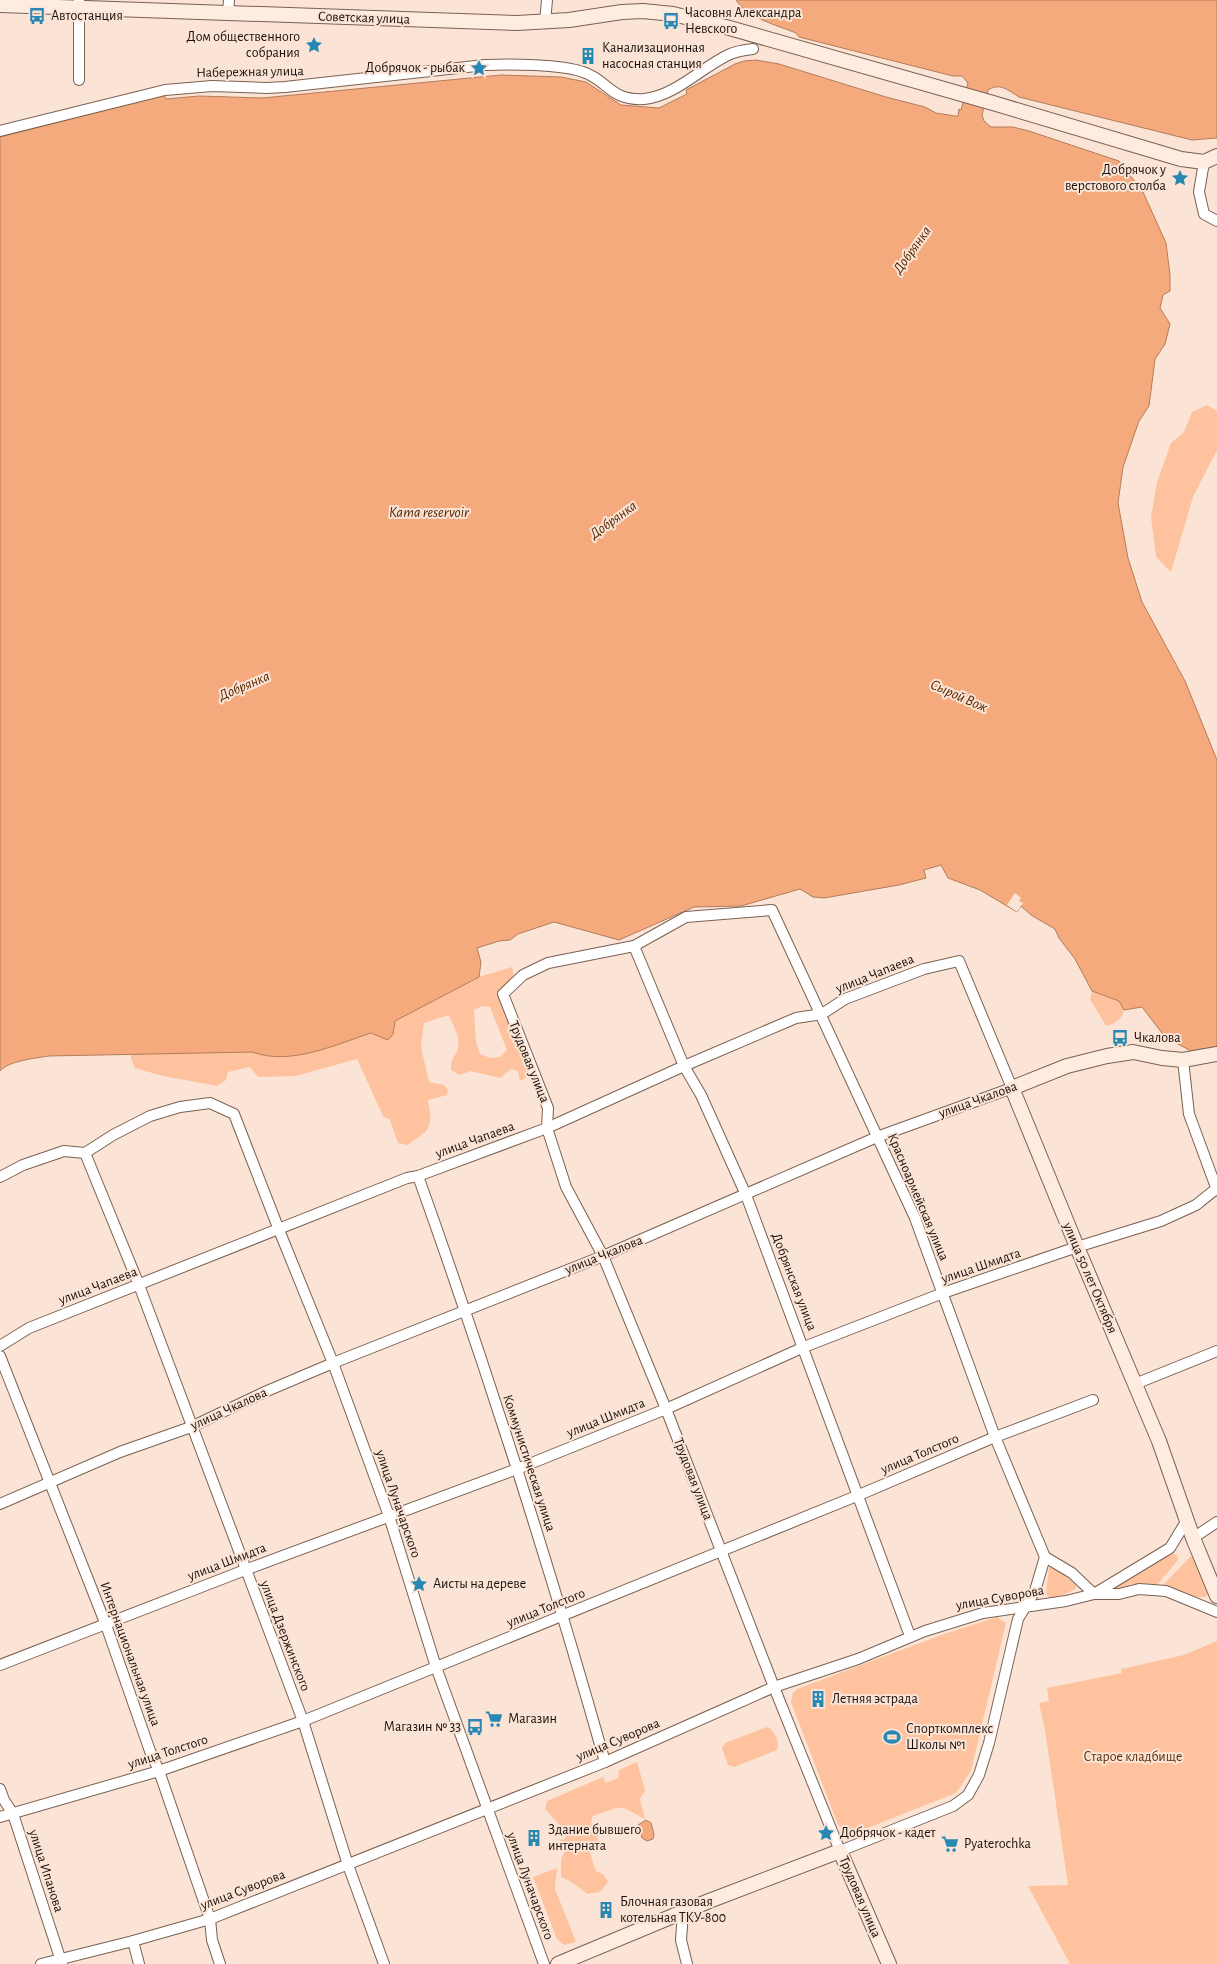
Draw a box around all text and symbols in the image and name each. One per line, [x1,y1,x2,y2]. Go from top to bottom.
bus stop icon: Автостанция [27,6,47,26]
place label: Часовня Александра Невского [685,6,802,36]
place label: Автостанция [51,9,123,23]
street label: Советская улица [318,9,411,27]
bus stop icon: Часовня Александра Невского [661,11,681,31]
place label: Дом общественного собрания [187,30,300,60]
place icon: Дом общественного собрания [304,35,324,55]
place label: Канализационная насосная станция [602,41,705,71]
building icon: Канализационная насосная станция [578,46,598,66]
place icon: Добрячок - рыбак [469,58,489,78]
place label: Добрячок - рыбак [365,61,466,75]
street label: Набережная улица [196,64,305,80]
place label: Добрячок у верстового столба [1065,163,1167,193]
place icon: Добрячок у верстового столба [1170,168,1190,188]
water label: Добрянка [889,224,934,277]
water label: Добрянка [586,498,639,543]
water label: Kama reservoir [389,505,470,520]
water label: Добрянка [215,668,272,704]
water label: Сырой Вож [928,677,991,716]
street label: улица Чапаева [833,952,917,996]
street label: Трудовая улица [506,1019,552,1105]
bus stop icon: Чкалова [1110,1028,1130,1048]
place label: Чкалова [1134,1031,1181,1045]
street label: улица Чкалова [936,1079,1020,1121]
street label: улица Чапаева [433,1119,517,1161]
street label: Красноармейская улица [885,1131,951,1263]
street label: улица 50 лет Октября [1060,1220,1120,1335]
street label: Добрянская улица [769,1231,819,1333]
street label: улица Чкалова [562,1233,645,1277]
street label: улица Шмидта [939,1246,1023,1286]
street label: улица Чапаева [56,1264,140,1308]
street label: улица Чкалова [188,1385,270,1433]
street label: Коммунистическая улица [500,1393,558,1534]
street label: улица Шмидта [564,1396,648,1440]
street label: улица Толстого [878,1431,961,1477]
street label: Трудовая улица [671,1436,715,1523]
street label: улица Луначарского [373,1447,423,1560]
street label: улица Шмидта [185,1540,269,1584]
place icon: Аисты на дереве [409,1574,429,1594]
place label: Аисты на дереве [433,1577,526,1591]
street label: улица Дзержинского [257,1578,313,1693]
street label: Интернациональная улица [97,1580,163,1729]
street label: улица Суворова [954,1583,1046,1613]
street label: улица Толстого [504,1586,587,1630]
building icon: Летняя эстрада [808,1689,828,1709]
place label: Летняя эстрада [832,1692,918,1706]
supermarket icon: Магазин [484,1709,504,1729]
place label: Магазин [508,1712,557,1726]
street label: улица Суворова [573,1716,662,1764]
bus stop icon: Магазин № 33 [465,1717,485,1737]
place label: Магазин № 33 [384,1720,461,1734]
place label: Спорткомплекс Школы №1 [906,1722,993,1752]
sports icon: Спорткомплекс Школы №1 [882,1727,902,1747]
street label: улица Толстого [125,1732,210,1772]
park label: Старое кладбище [1084,1750,1182,1764]
place label: Здание бывшего интерната [548,1823,642,1853]
place icon: Добрячок - кадет [816,1823,836,1843]
place label: Добрячок - кадет [840,1826,937,1840]
street label: улица Ипанова [26,1827,66,1915]
building icon: Здание бывшего интерната [524,1828,544,1848]
street label: улица Луначарского [504,1830,556,1942]
supermarket icon: Pyaterochka [940,1834,960,1854]
place label: Pyaterochka [964,1837,1031,1851]
street label: Трудовая улица [837,1854,884,1940]
street label: улица Суворова [198,1867,288,1913]
place label: Блочная газовая котельная ТКУ-800 [620,1895,726,1925]
building icon: Блочная газовая котельная ТКУ-800 [596,1900,616,1920]

